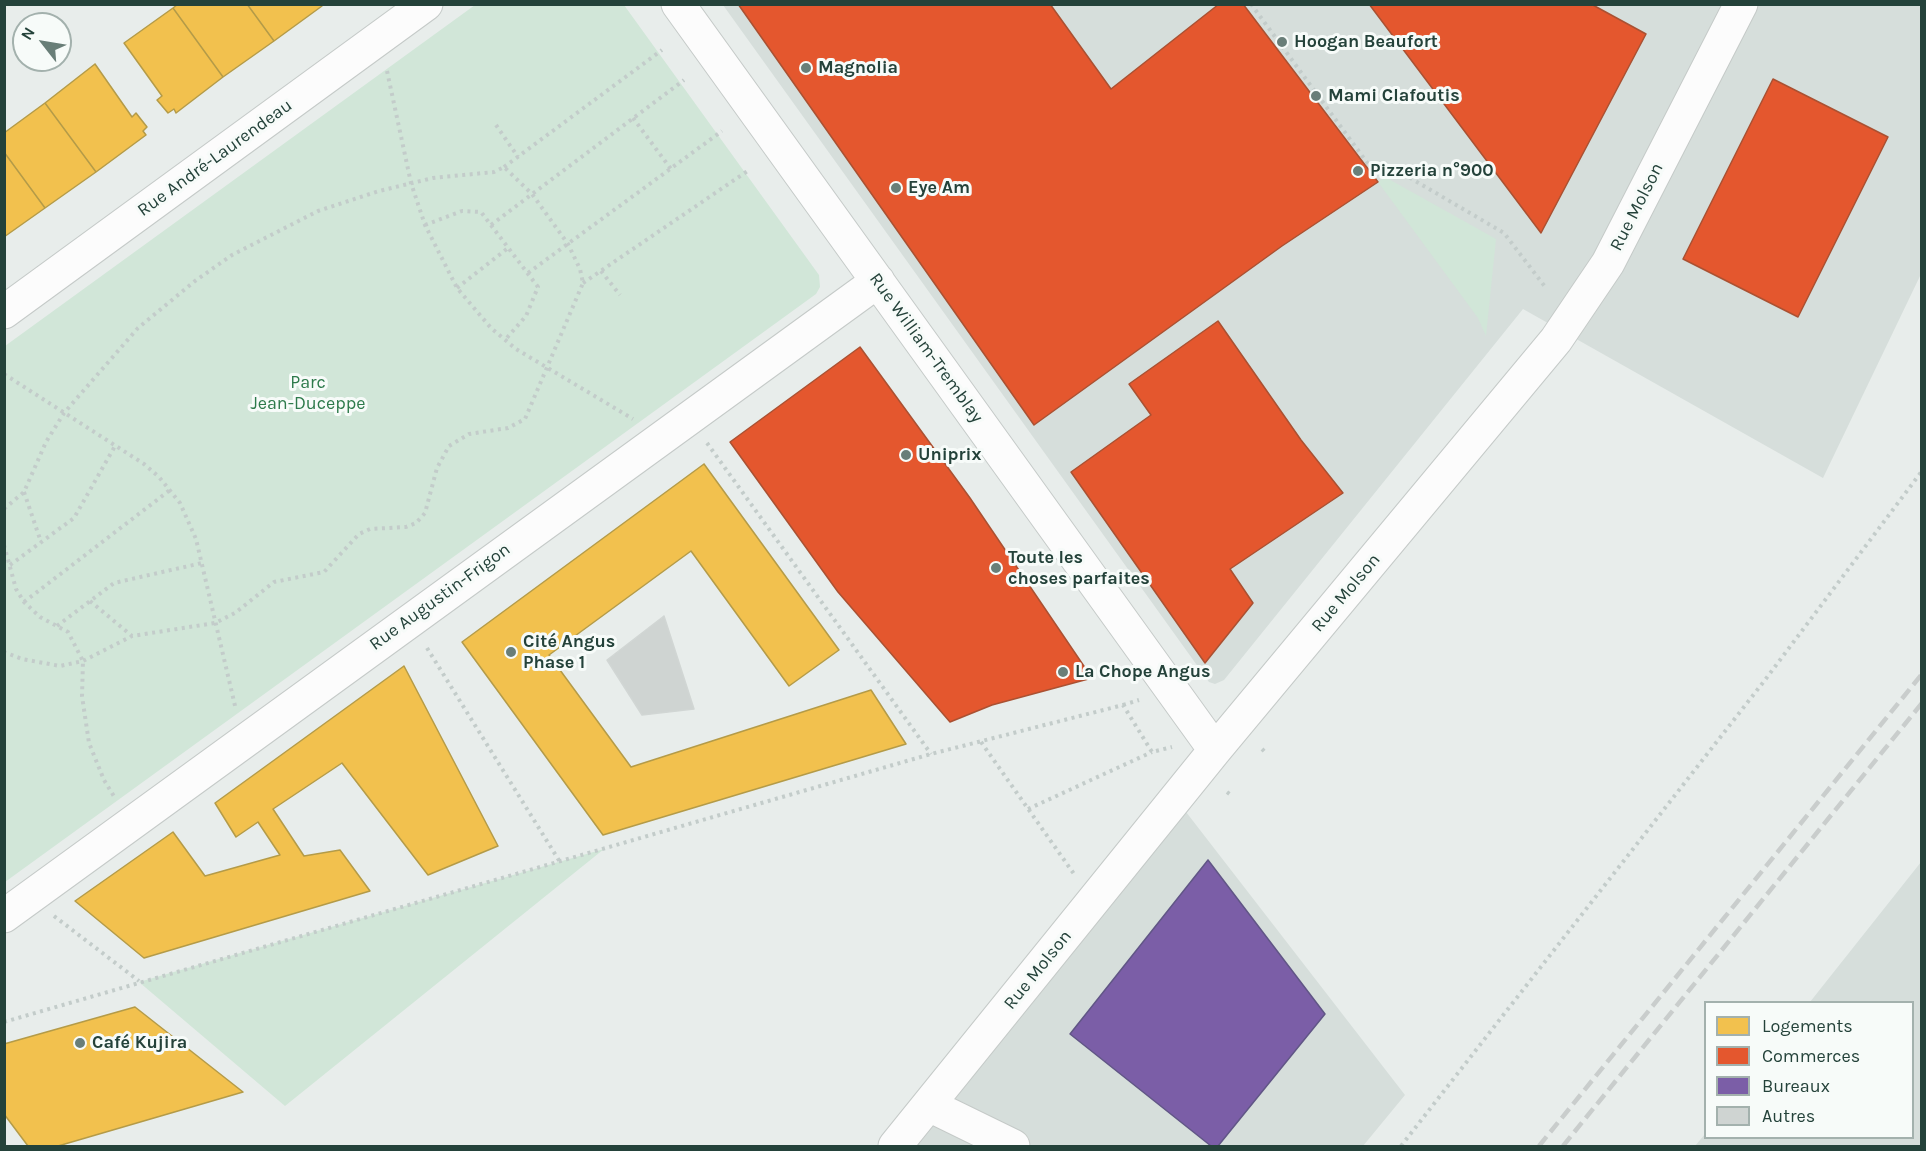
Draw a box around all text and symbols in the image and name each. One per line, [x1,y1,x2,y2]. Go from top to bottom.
north arrow [12,12,72,72]
text: N [17,24,39,43]
place label: Hoogan Beaufort [1294,31,1438,53]
marker: Hoogan Beaufort [1275,35,1289,49]
place label: Magnolia [818,57,898,79]
marker: Magnolia [799,61,813,75]
place label: Mami Clafoutis [1328,85,1460,107]
marker: Mami Clafoutis [1309,89,1323,103]
street label: Rue André-Laurendeau [133,95,297,221]
street label: Rue Molson [1606,159,1668,255]
place label: Pizzeria n°900 [1370,160,1494,182]
marker: Pizzeria n°900 [1351,164,1365,178]
place label: Eye Am [908,177,970,199]
marker: Eye Am [889,181,903,195]
street label: Rue William-Tremblay [864,269,988,427]
park label: Parc Jean-Duceppe [250,372,366,415]
place label: Uniprix [918,444,981,466]
marker: Uniprix [899,448,913,462]
street label: Rue Augustin-Frigon [365,539,515,655]
place label: Toute les choses parfaites [1008,547,1150,590]
street label: Rue Molson [1307,549,1385,637]
marker: Toute les choses parfaites [989,561,1003,575]
place label: Cité Angus Phase 1 [523,631,615,674]
marker: Cité Angus Phase 1 [504,645,518,659]
place label: La Chope Angus [1075,661,1211,683]
marker: La Chope Angus [1056,665,1070,679]
street label: Rue Molson [999,926,1077,1014]
legend [1704,1001,1914,1139]
text: Logements [1762,1015,1853,1037]
place label: Café Kujira [92,1032,187,1054]
marker: Café Kujira [73,1036,87,1050]
text: Commerces [1762,1045,1860,1067]
text: Bureaux [1762,1075,1830,1097]
text: Autres [1762,1105,1815,1127]

